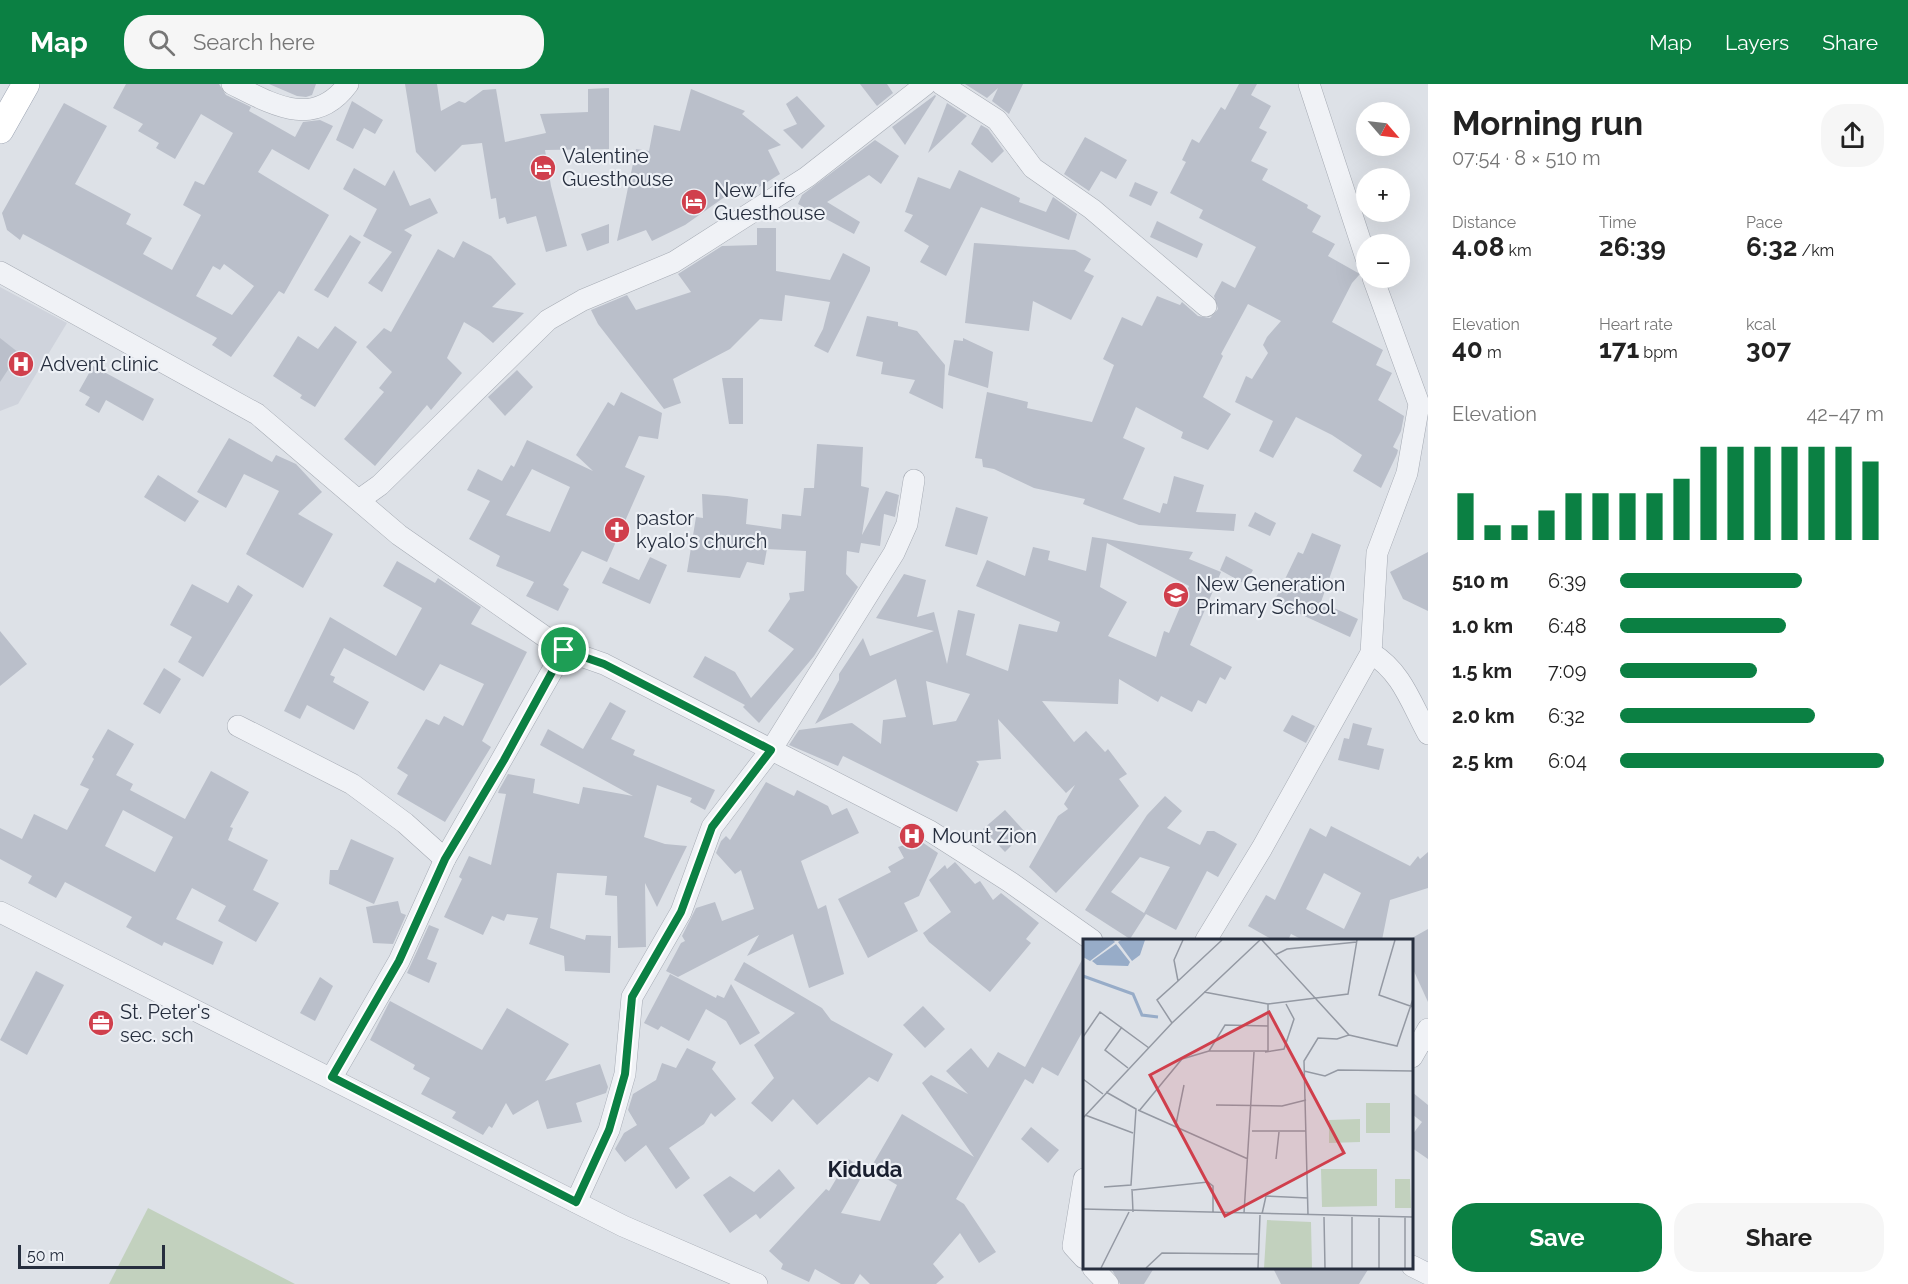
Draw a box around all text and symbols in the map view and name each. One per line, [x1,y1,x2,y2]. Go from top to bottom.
search box [124,15,544,69]
text: Map [30,26,88,59]
icon: search [145,26,178,59]
text: Search here [193,29,315,55]
text: Map [1649,30,1692,55]
text: Layers [1725,30,1789,55]
text: Share [1822,30,1878,55]
north arrow [1356,102,1410,156]
map controls [1356,102,1410,288]
text: Morning run [1452,104,1643,143]
button: share [1821,104,1884,167]
place label: Valentine Guesthouse [562,144,673,191]
text: 07:54 · 8 × 510 m [1452,146,1601,170]
hotel icon: Valentine Guesthouse [528,153,558,183]
button: + [1356,168,1410,222]
place label: New Life Guesthouse [714,178,825,225]
hotel icon: New Life Guesthouse [679,187,709,217]
text: Distance [1452,213,1516,232]
text: Time [1599,213,1636,232]
text: Pace [1746,213,1783,232]
text: 4.08 [1452,232,1504,262]
text: 26:39 [1599,232,1666,262]
text: 6:32 [1746,232,1797,262]
button: − [1356,234,1410,288]
text: km [1504,241,1532,260]
text: /km [1797,241,1834,260]
text: Elevation [1452,315,1520,334]
text: Heart rate [1599,315,1673,334]
text: kcal [1746,315,1776,334]
text: 40 [1452,334,1483,364]
text: 171 [1599,334,1639,364]
text: 307 [1746,334,1791,364]
text: m [1483,343,1502,362]
text: bpm [1639,343,1678,362]
hospital icon: Advent clinic [6,349,36,379]
place label: Advent clinic [40,352,159,376]
text: Elevation [1452,402,1537,426]
text: 42–47 m [1806,402,1884,426]
place label: pastor kyalo's church [636,506,767,553]
church icon: pastor kyalo's church [602,515,632,545]
text: 510 m [1452,569,1509,593]
text: 6:39 [1548,569,1586,593]
place label: New Generation Primary School [1196,572,1345,619]
school or university icon: New Generation Primary School [1161,580,1191,610]
text: 1.0 km [1452,614,1513,638]
text: 6:48 [1548,614,1587,638]
pin [538,624,589,675]
icon: arrive [547,633,580,666]
text: 1.5 km [1452,659,1512,683]
text: 7:09 [1548,659,1586,683]
text: 2.0 km [1452,704,1515,728]
text: 6:32 [1548,704,1585,728]
text: 2.5 km [1452,749,1513,773]
text: 6:04 [1548,749,1587,773]
hospital icon: Mount Zion [897,821,927,851]
place label: Mount Zion [932,824,1037,848]
inset map [1083,939,1413,1269]
place label: St. Peter's sec. sch [120,1000,210,1047]
office icon: St. Peter's sec. sch [86,1008,116,1038]
district label: Kiduda [828,1156,902,1182]
button: Save [1452,1203,1662,1272]
button: Share [1674,1203,1884,1272]
scale bar [18,1242,165,1270]
text: 50 m [27,1246,64,1265]

